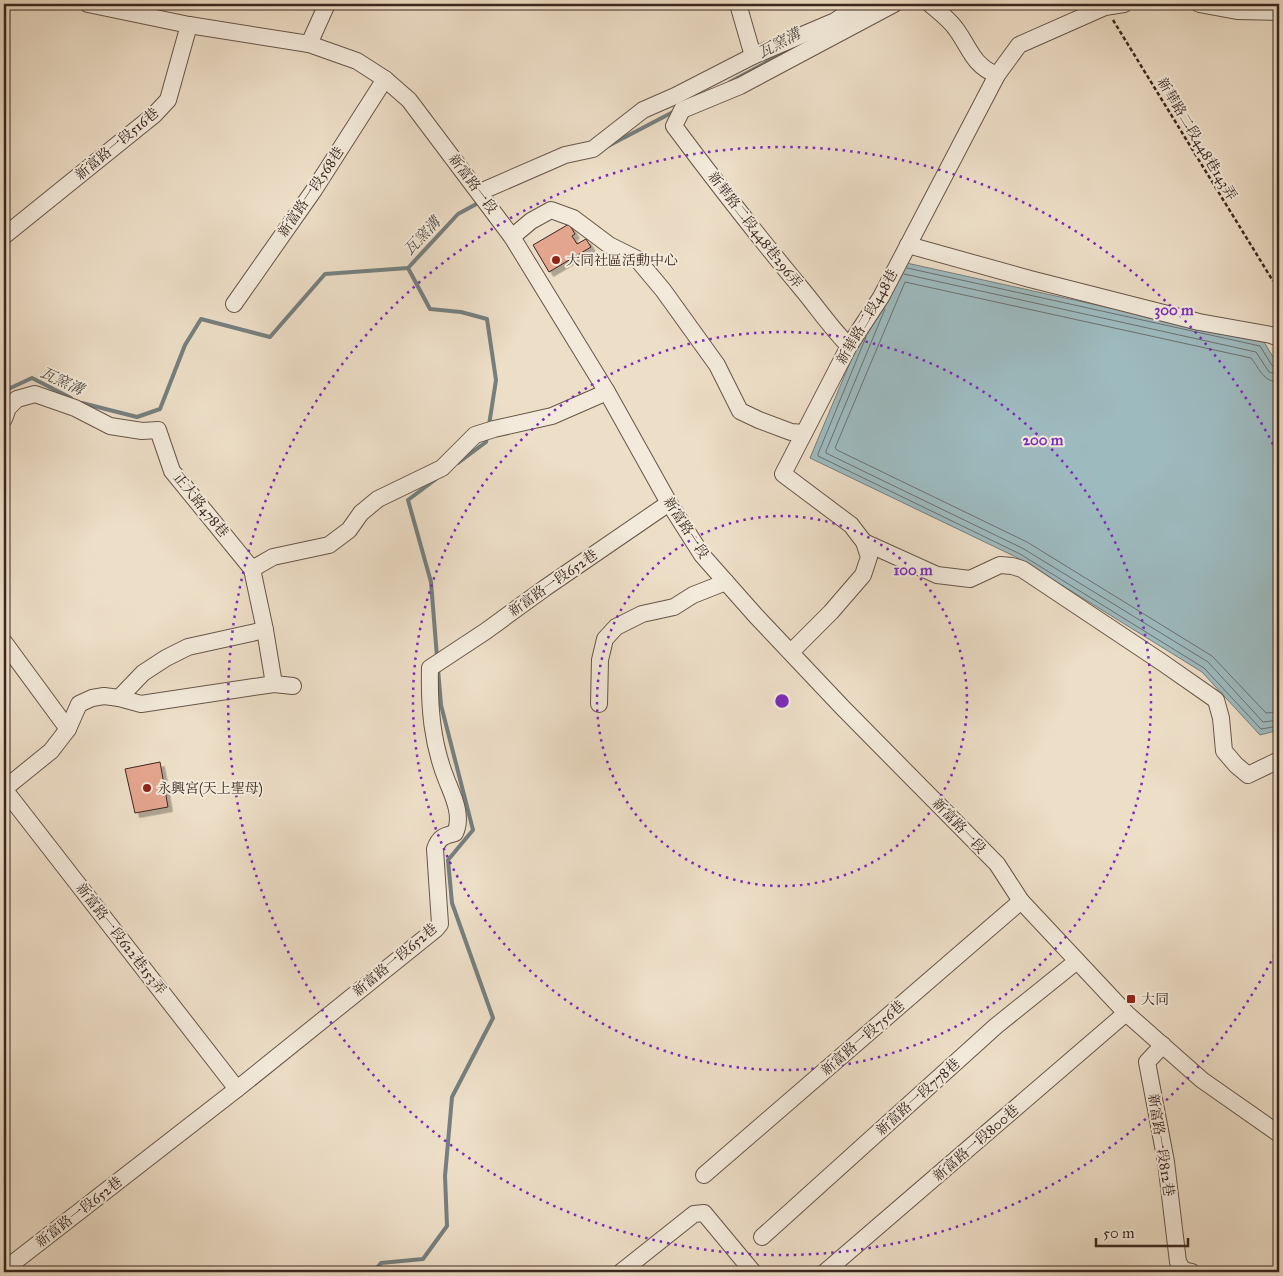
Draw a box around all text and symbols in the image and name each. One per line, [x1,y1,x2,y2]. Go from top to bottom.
water label: 瓦窯溝 [755,24,805,62]
street label: 新華路二段448巷143弄 [1154,75,1240,203]
street label: 新富路一段516巷 [72,104,162,184]
street label: 新富路一段568巷 [275,144,347,240]
street label: 新富路一段 [445,151,501,217]
street label: 新華路二段448巷296弄 [704,169,806,291]
water label: 瓦窯溝 [400,212,445,259]
place label: 大同社區活動中心 [566,252,678,269]
marker: 大同社區活動中心 [550,254,562,266]
street label: 新華路二段448巷 [833,266,901,368]
text: 300 m [1154,301,1194,320]
water label: 瓦窯溝 [38,363,88,400]
text: 200 m [1023,431,1064,449]
street label: 正大路478巷 [170,469,232,541]
street label: 新富路一段 [660,494,712,562]
street label: 新富路一段652巷 [505,546,601,620]
text: 100 m [893,561,933,579]
centre of rings [773,692,791,710]
place label: 永興宮(天上聖母) [157,780,263,798]
marker: 永興宮(天上聖母) [141,782,153,794]
street label: 新富路一段 [929,795,989,857]
street label: 新富路一段622巷153弄 [72,880,170,998]
street label: 新富路一段652巷 [349,920,441,1000]
place label: 大同 [1141,991,1169,1008]
marker: 大同 [1125,993,1137,1005]
street label: 新富路一段756巷 [818,997,908,1079]
street label: 新富路一段778巷 [873,1055,963,1139]
street label: 新富路一段812巷 [1144,1092,1178,1198]
street label: 新富路一段800巷 [930,1101,1022,1185]
street label: 新富路一段652巷 [33,1173,125,1251]
scale bar [1096,1216,1188,1248]
text: 50 m [1103,1224,1135,1242]

